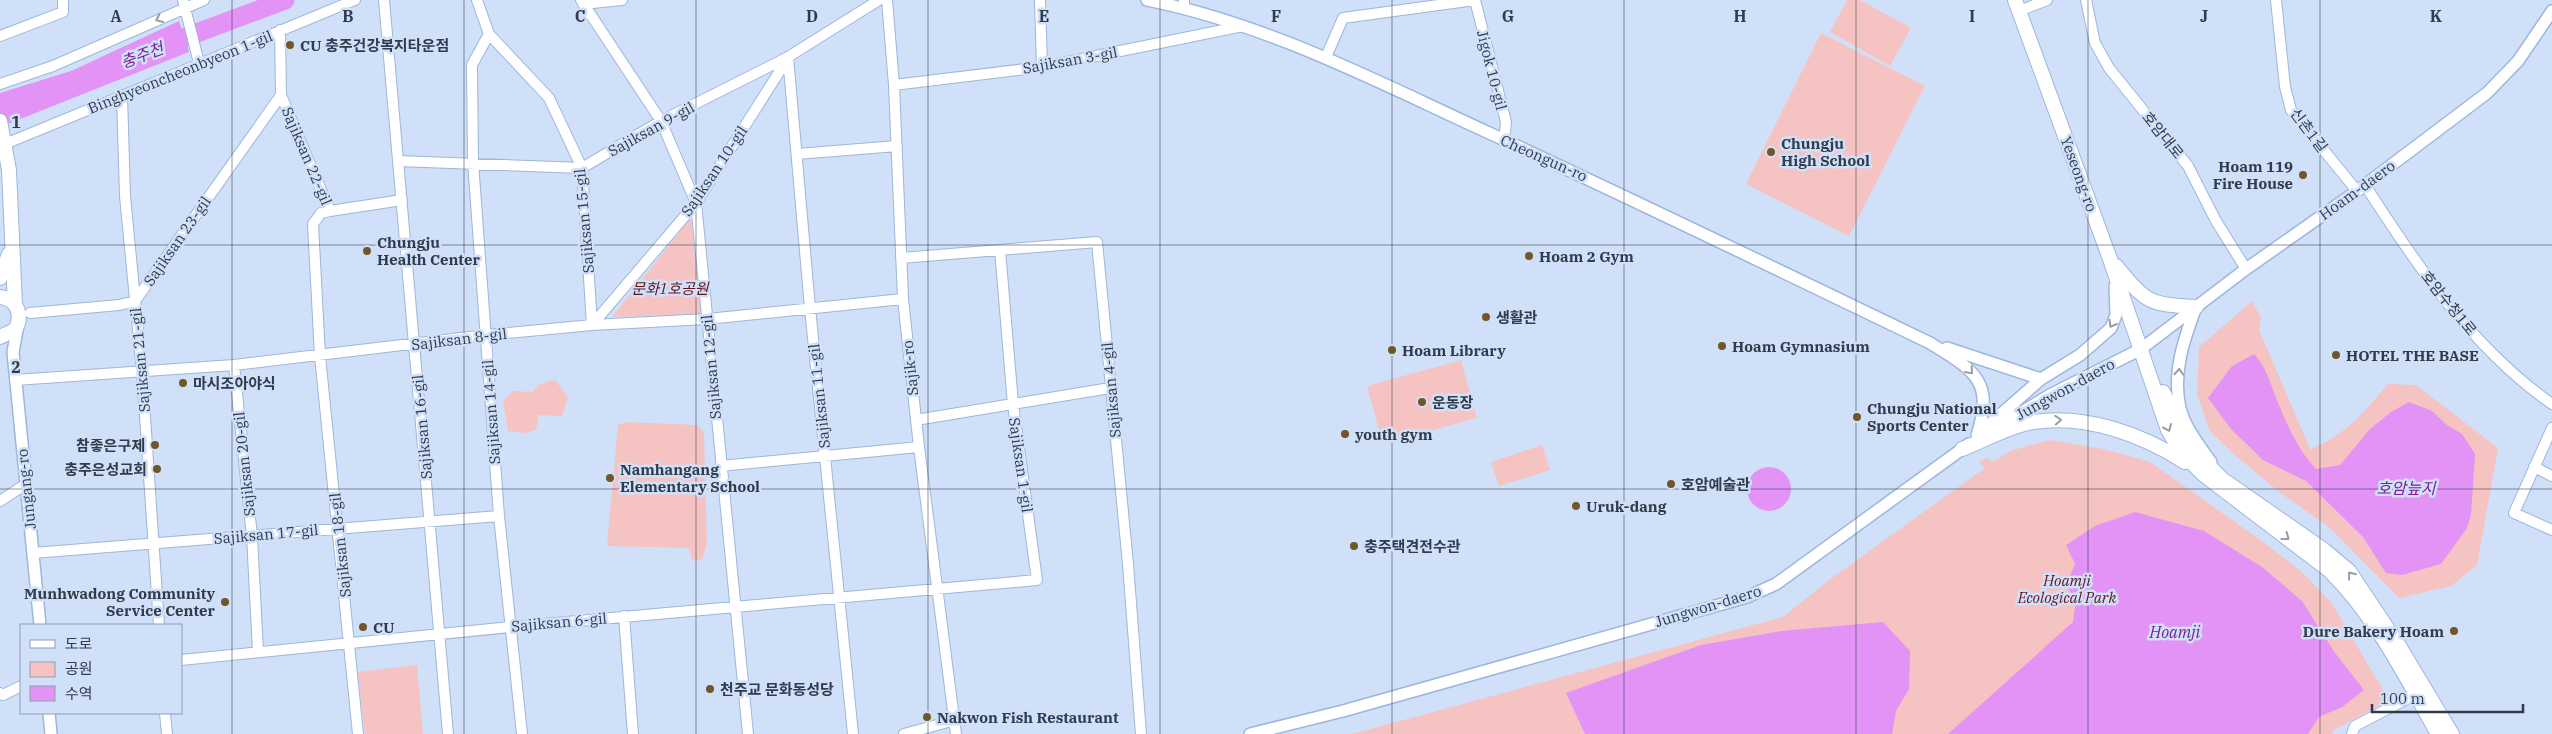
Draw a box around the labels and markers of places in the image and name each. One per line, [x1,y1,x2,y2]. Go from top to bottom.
place label: CU 충주건강복지타운점 [300,36,449,55]
marker: CU 충주건강복지타운점 [284,39,296,51]
place label: Chungju High School [1781,134,1870,170]
marker: Chungju High School [1765,146,1777,158]
place label: Hoam 119 Fire House [2213,157,2293,193]
marker: Hoam 119 Fire House [2297,169,2309,181]
place label: Chungju Health Center [377,233,480,269]
marker: Chungju Health Center [361,245,373,257]
place label: Hoam 2 Gym [1539,247,1634,266]
marker: Hoam 2 Gym [1523,250,1535,262]
place label: 생활관 [1496,308,1538,327]
marker: 생활관 [1480,311,1492,323]
place label: Hoam Gymnasium [1732,337,1870,356]
marker: Hoam Gymnasium [1716,340,1728,352]
place label: Hoam Library [1402,341,1506,360]
marker: Hoam Library [1386,344,1398,356]
place label: HOTEL THE BASE [2346,346,2479,365]
marker: HOTEL THE BASE [2330,349,2342,361]
place label: 마시조아야식 [193,374,276,393]
marker: 마시조아야식 [177,377,189,389]
place label: 운동장 [1432,393,1474,412]
marker: 운동장 [1416,396,1428,408]
place label: Chungju National Sports Center [1867,399,1997,435]
marker: Chungju National Sports Center [1851,411,1863,423]
place label: youth gym [1354,425,1433,444]
marker: youth gym [1339,428,1351,440]
place label: 참좋은구제 [76,436,145,455]
marker: 참좋은구제 [149,439,161,451]
place label: 충주은성교회 [64,460,147,479]
place label: Namhangang Elementary School [620,460,760,496]
marker: 충주은성교회 [151,463,163,475]
marker: Namhangang Elementary School [604,472,616,484]
place label: 호암예술관 [1681,475,1750,494]
marker: 호암예술관 [1665,478,1677,490]
place label: Uruk-dang [1586,497,1667,516]
marker: Uruk-dang [1570,500,1582,512]
place label: 충주택견전수관 [1364,537,1461,556]
marker: 충주택견전수관 [1348,540,1360,552]
place label: Munhwadong Community Service Center [24,584,216,620]
marker: Munhwadong Community Service Center [219,596,231,608]
place label: CU [373,618,395,637]
marker: CU [357,621,369,633]
place label: Dure Bakery Hoam [2303,622,2444,641]
marker: Dure Bakery Hoam [2448,625,2460,637]
place label: 천주교 문화동성당 [720,680,834,699]
marker: 천주교 문화동성당 [704,683,716,695]
place label: Nakwon Fish Restaurant [937,708,1119,727]
marker: Nakwon Fish Restaurant [921,711,933,723]

